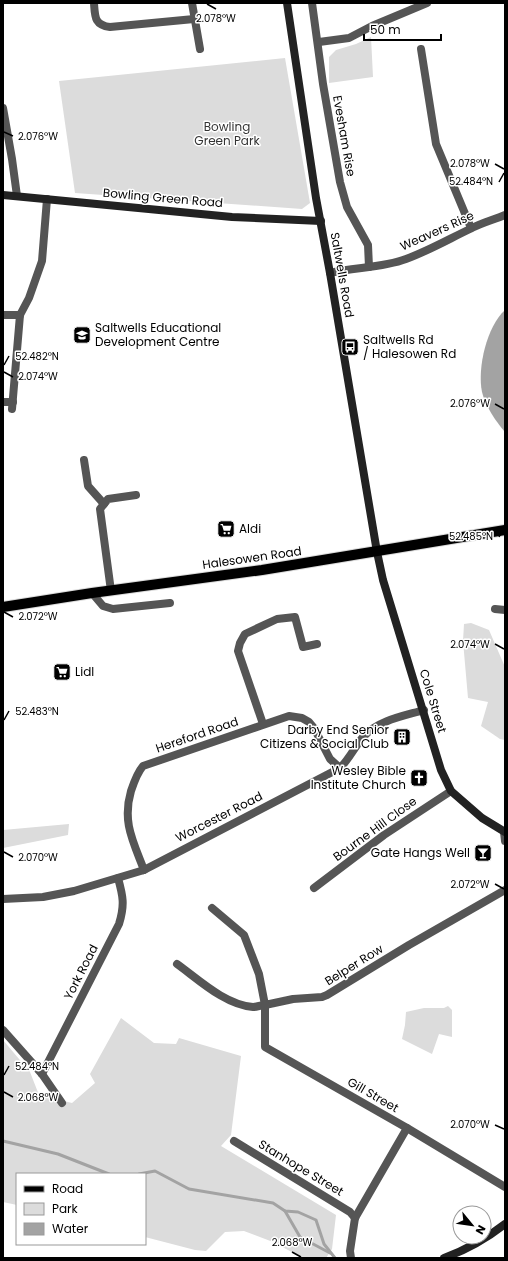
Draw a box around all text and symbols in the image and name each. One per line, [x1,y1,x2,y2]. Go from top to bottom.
text: 2.078°W [196,11,236,26]
scale bar [364,16,441,42]
text: 50 m [370,21,401,38]
street label: Evesham Rise [329,94,360,178]
park label: Bowling Green Park [194,118,260,149]
text: 2.076°W [18,129,58,144]
text: 2.078°W [450,156,490,171]
text: 52.484°N [449,174,493,189]
street label: Bowling Green Road [102,184,224,211]
street label: Weavers Rise [397,207,476,254]
street label: Saltwells Road [327,231,358,319]
place label: Saltwells Educational Development Centre [95,319,221,350]
school or university icon: Saltwells Educational Development Centre [72,325,92,345]
place label: Saltwells Rd / Halesowen Rd [363,331,456,362]
bus stop icon: Saltwells Rd / Halesowen Rd [340,337,360,357]
text: 52.482°N [15,349,59,364]
text: 2.074°W [18,369,58,384]
text: 2.076°W [450,396,490,411]
supermarket icon: Aldi [216,519,236,539]
place label: Aldi [239,520,261,537]
text: 52.485°N [449,529,493,544]
street label: Halesowen Road [201,542,303,573]
text: 2.072°W [18,609,58,624]
text: 2.074°W [450,637,490,652]
supermarket icon: Lidl [52,662,72,682]
place label: Lidl [75,663,94,680]
street label: Cole Street [416,667,451,735]
text: 52.483°N [15,704,59,719]
street label: Hereford Road [153,712,240,757]
place label: Darby End Senior Citizens & Social Club [260,721,390,752]
building icon: Darby End Senior Citizens & Social Club [392,727,412,747]
place label: Wesley Bible Institute Church [311,762,406,793]
church icon: Wesley Bible Institute Church [409,768,429,788]
street label: Worcester Road [172,787,265,846]
street label: Bourne Hill Close [329,792,420,865]
bar icon: Gate Hangs Well [473,843,493,863]
place label: Gate Hangs Well [371,844,470,861]
text: 2.070°W [18,850,58,865]
text: 2.072°W [450,877,490,892]
street label: Belper Row [321,940,386,989]
street label: York Road [59,941,102,1002]
text: 52.484°N [15,1059,59,1074]
street label: Gill Street [345,1073,402,1116]
text: 2.068°W [18,1090,59,1105]
text: 2.070°W [450,1117,490,1132]
street label: Stanhope Street [256,1135,347,1200]
legend [16,1173,146,1245]
text: Road [52,1180,83,1197]
text: Park [52,1200,79,1217]
north arrow [452,1205,492,1245]
text: Water [52,1220,89,1237]
text: N [472,1222,490,1237]
text: 2.068°W [272,1235,313,1250]

